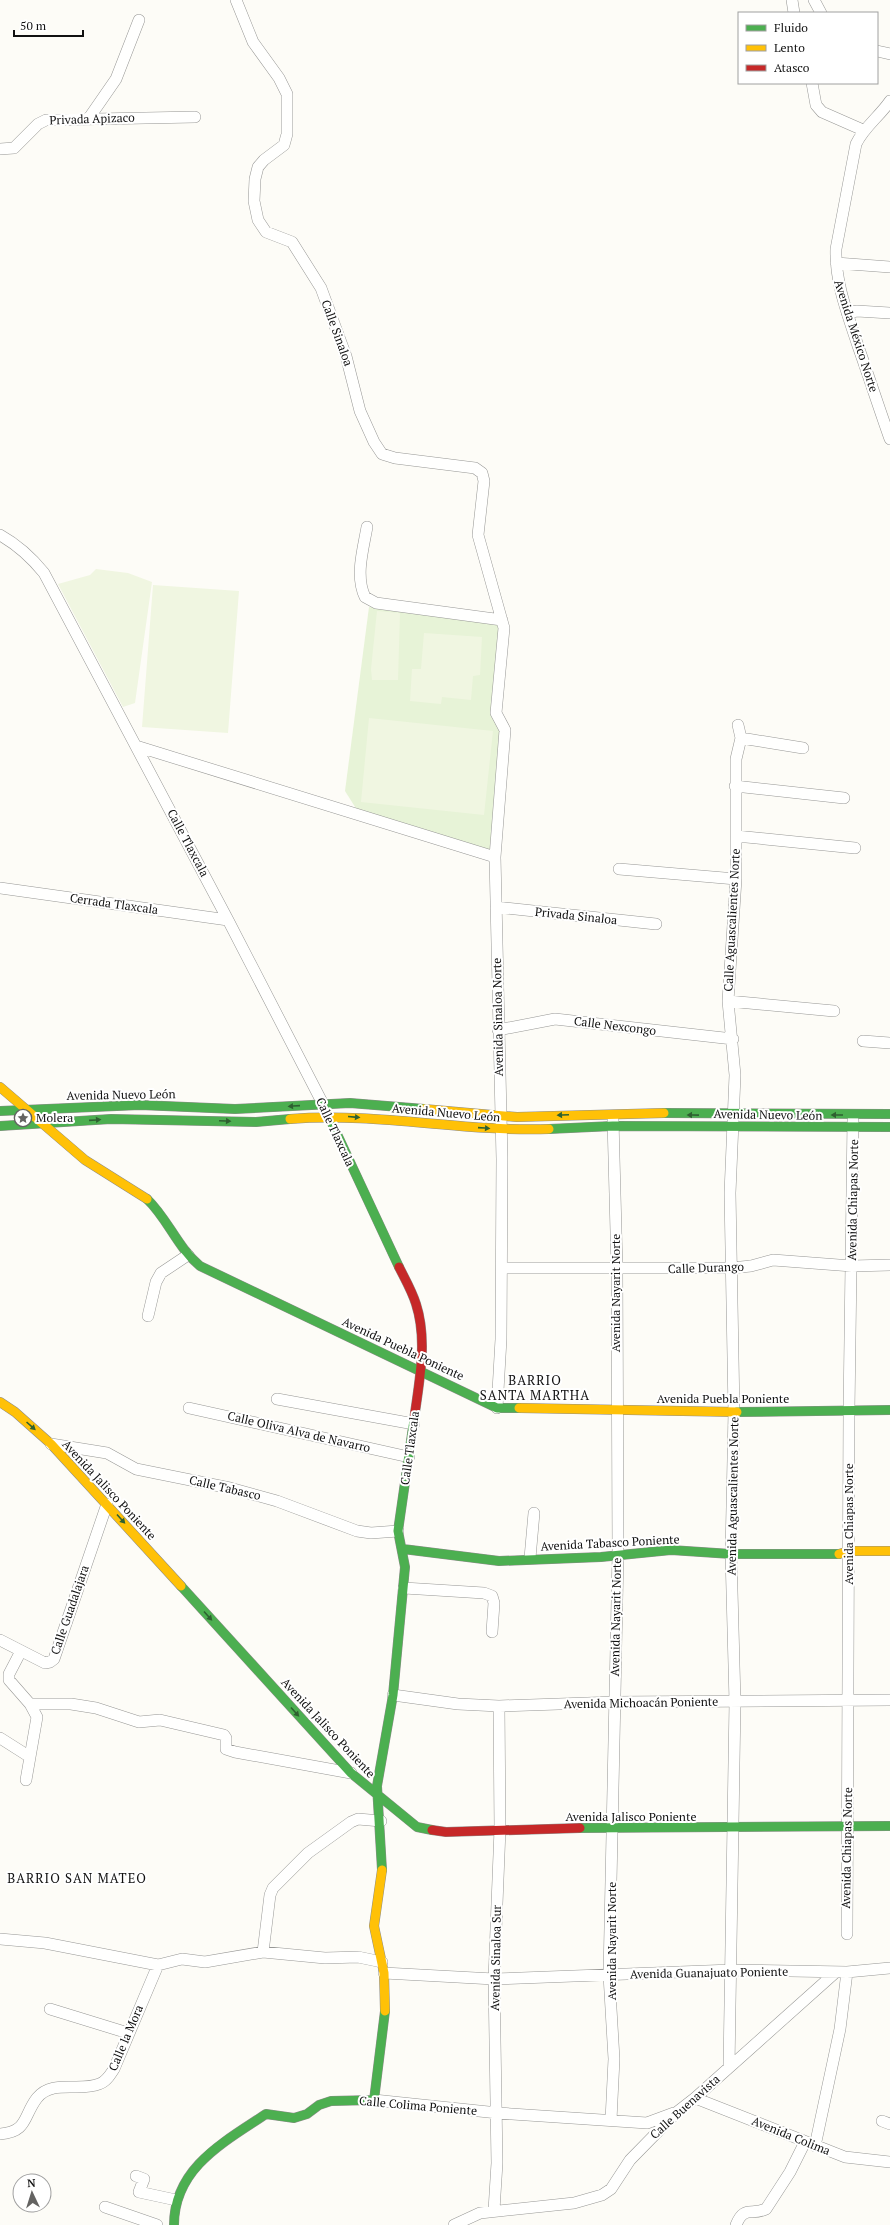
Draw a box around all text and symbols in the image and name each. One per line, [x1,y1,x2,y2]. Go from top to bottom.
scale bar [14,12,83,38]
legend [738,12,878,84]
text: 50 m [20,18,47,33]
text: Fluido [774,20,808,35]
text: Lento [774,40,805,55]
text: Atasco [774,60,810,75]
street label: Privada Apizaco [49,110,135,127]
street label: Avenida México Norte [831,278,882,394]
street label: Calle Sinaloa [319,298,356,368]
street label: Calle Tlaxcala [164,806,213,879]
street label: Calle Aguascalientes Norte [720,848,743,992]
street label: Cerrada Tlaxcala [69,890,159,917]
street label: Privada Sinaloa [534,904,618,927]
street label: Avenida Sinaloa Norte [489,958,506,1076]
street label: Calle Nexcongo [573,1013,657,1038]
street label: Avenida Nuevo León [66,1086,176,1103]
street label: Calle Tlaxcala [313,1095,358,1169]
street label: Avenida Nuevo León [391,1100,501,1125]
one-way arrow [287,1103,300,1109]
street label: Avenida Nuevo León [713,1106,823,1123]
place icon: Molera [13,1108,33,1128]
place label: Molera [36,1110,73,1125]
one-way arrow [687,1111,699,1118]
one-way arrow [556,1112,569,1118]
one-way arrow [830,1112,843,1118]
one-way arrow [348,1114,360,1121]
one-way arrow [89,1116,101,1123]
one-way arrow [219,1118,231,1125]
one-way arrow [478,1125,490,1132]
street label: Avenida Chiapas Norte [844,1139,861,1261]
street label: Avenida Nayarit Norte [608,1234,623,1352]
street label: Calle Durango [668,1259,745,1276]
street label: Avenida Puebla Poniente [340,1314,466,1383]
district label: BARRIO SANTA MARTHA [480,1371,590,1404]
street label: Avenida Puebla Poniente [657,1391,789,1406]
street label: Calle Oliva Alva de Navarro [226,1408,372,1455]
street label: Calle Tlaxcala [397,1410,422,1486]
street label: Avenida Aguascalientes Norte [724,1416,741,1575]
one-way arrow [26,1421,36,1430]
street label: Avenida Jalisco Poniente [59,1437,160,1543]
street label: Avenida Chiapas Norte [841,1463,856,1585]
street label: Calle Tabasco [188,1472,263,1503]
one-way arrow [116,1514,125,1525]
street label: Avenida Tabasco Poniente [540,1531,680,1554]
street label: Avenida Nayarit Norte [607,1558,624,1676]
street label: Calle Guadalajara [47,1563,92,1657]
one-way arrow [203,1611,213,1621]
street label: Avenida Jalisco Poniente [278,1675,379,1781]
street label: Avenida Michoacán Poniente [564,1694,718,1711]
one-way arrow [291,1707,300,1717]
street label: Avenida Chiapas Norte [838,1787,855,1909]
street label: Avenida Jalisco Poniente [566,1809,696,1824]
district label: BARRIO SAN MATEO [7,1869,147,1887]
street label: Avenida Nayarit Norte [604,1882,619,2000]
street label: Avenida Sinaloa Sur [487,1904,504,2011]
street label: Avenida Guanajuato Poniente [630,1964,788,1981]
street label: Calle la Mora [105,2003,146,2073]
street label: Calle Buenavista [647,2071,723,2142]
street label: Calle Colima Poniente [358,2093,478,2118]
street label: Avenida Colima [750,2113,833,2158]
north arrow [12,2173,52,2213]
text: N [27,2176,37,2190]

